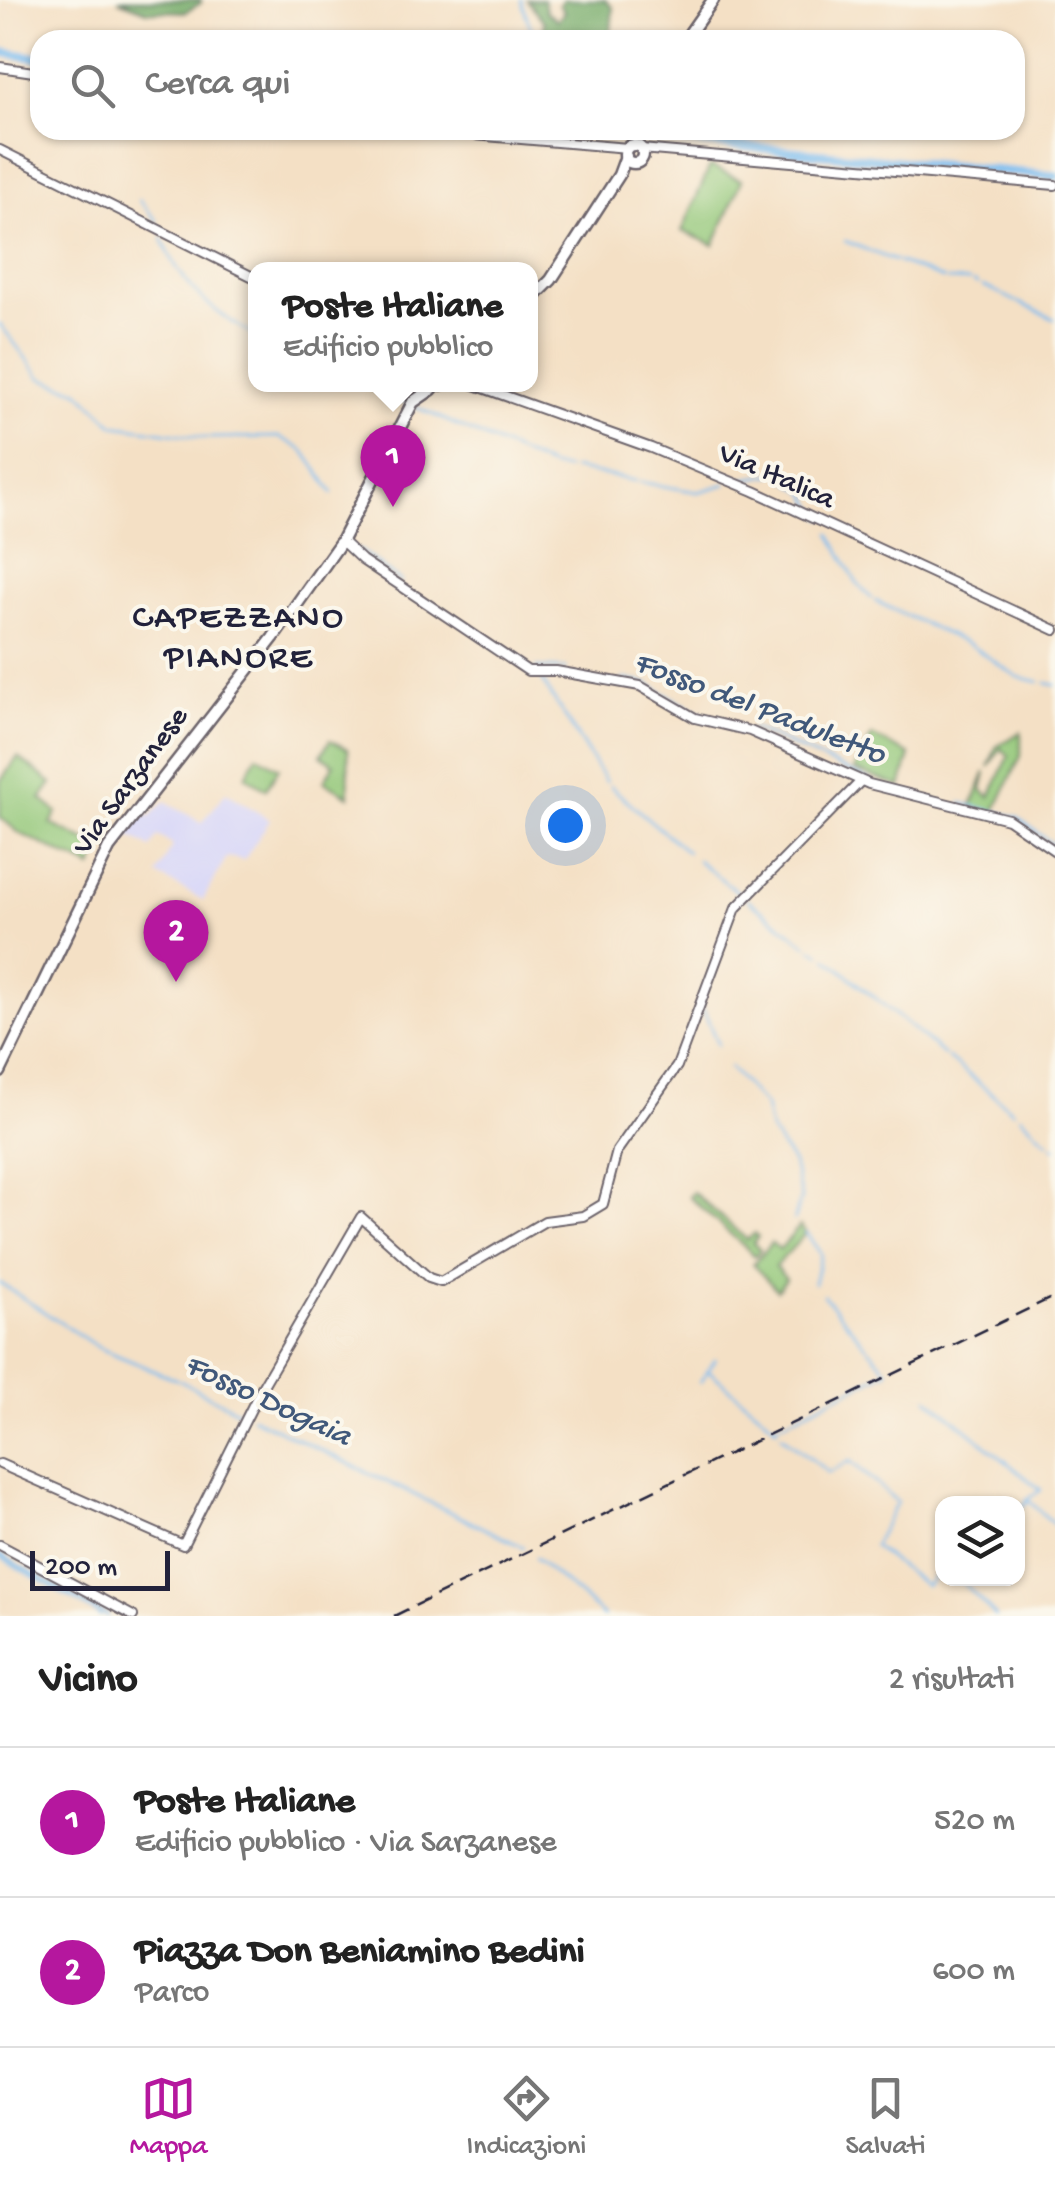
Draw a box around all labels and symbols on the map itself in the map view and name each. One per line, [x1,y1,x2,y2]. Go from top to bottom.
pin: 1 [360,424,426,507]
street label: Via Italica [712,437,841,520]
district label: CAPEZZANO PIANORE [132,599,346,680]
water label: Fosso del Paduletto [628,645,891,776]
street label: Via Sarzanese [66,701,198,864]
your location [540,800,591,851]
pin: 2 [144,900,208,982]
water label: Fosso Dogaia [178,1347,358,1458]
scale bar [30,1546,170,1590]

